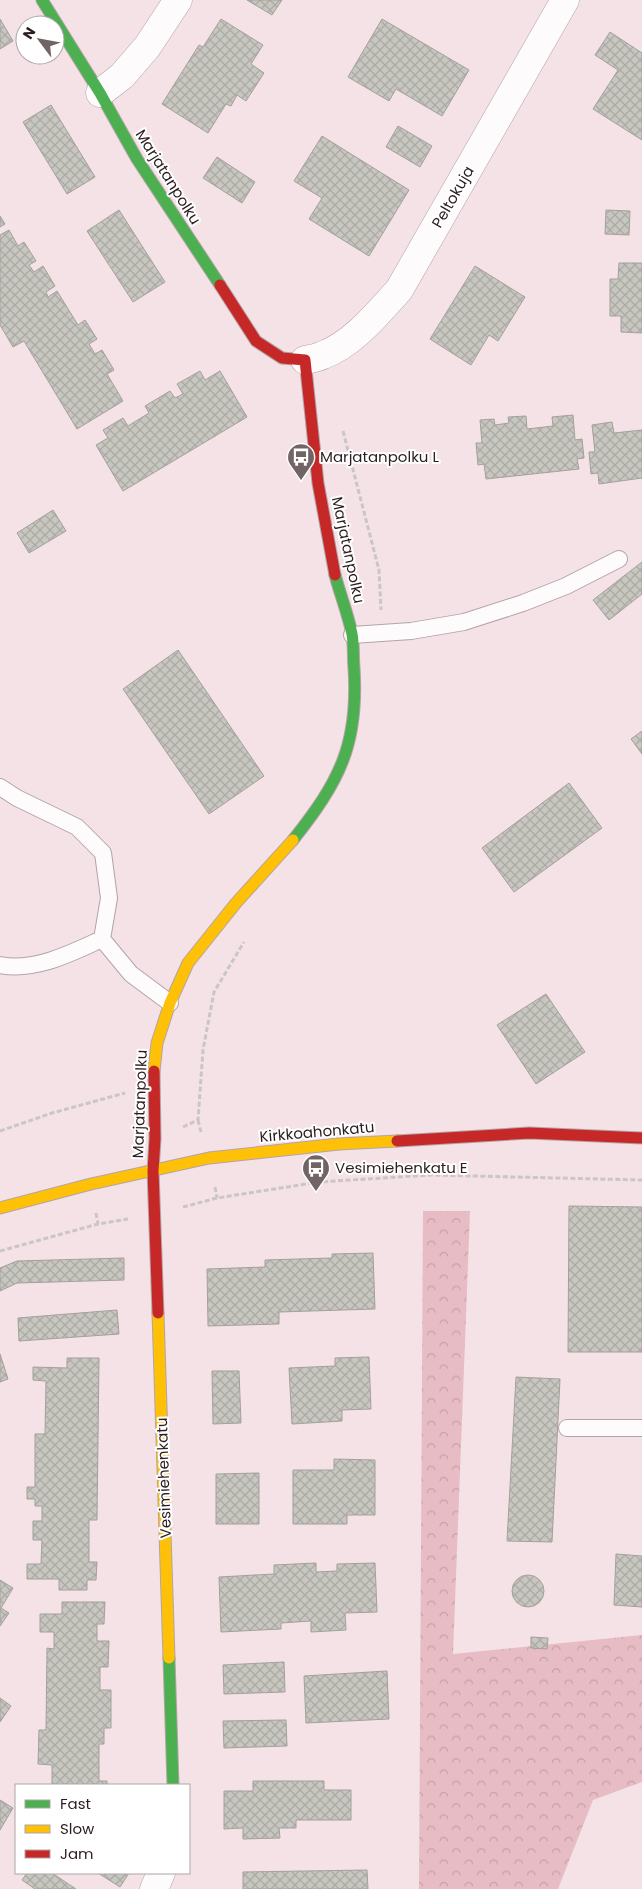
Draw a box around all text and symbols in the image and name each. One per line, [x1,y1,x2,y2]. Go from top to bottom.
north arrow [15,15,65,65]
text: N [18,23,40,43]
street label: Marjatanpolku [131,125,206,228]
street label: Peltokuja [426,162,479,231]
bus stop icon: Marjatanpolku L [286,442,316,481]
place label: Marjatanpolku L [320,446,439,467]
street label: Marjatanpolku [327,495,370,605]
street label: Marjatanpolku [127,1049,152,1159]
street label: Kirkkoahonkatu [259,1116,375,1147]
bus stop icon: Vesimiehenkatu E [301,1153,331,1192]
place label: Vesimiehenkatu E [335,1157,468,1178]
street label: Vesimiehenkatu [151,1417,176,1539]
legend [15,1784,190,1874]
text: Fast [60,1793,91,1814]
text: Slow [60,1818,95,1839]
text: Jam [60,1843,94,1864]

